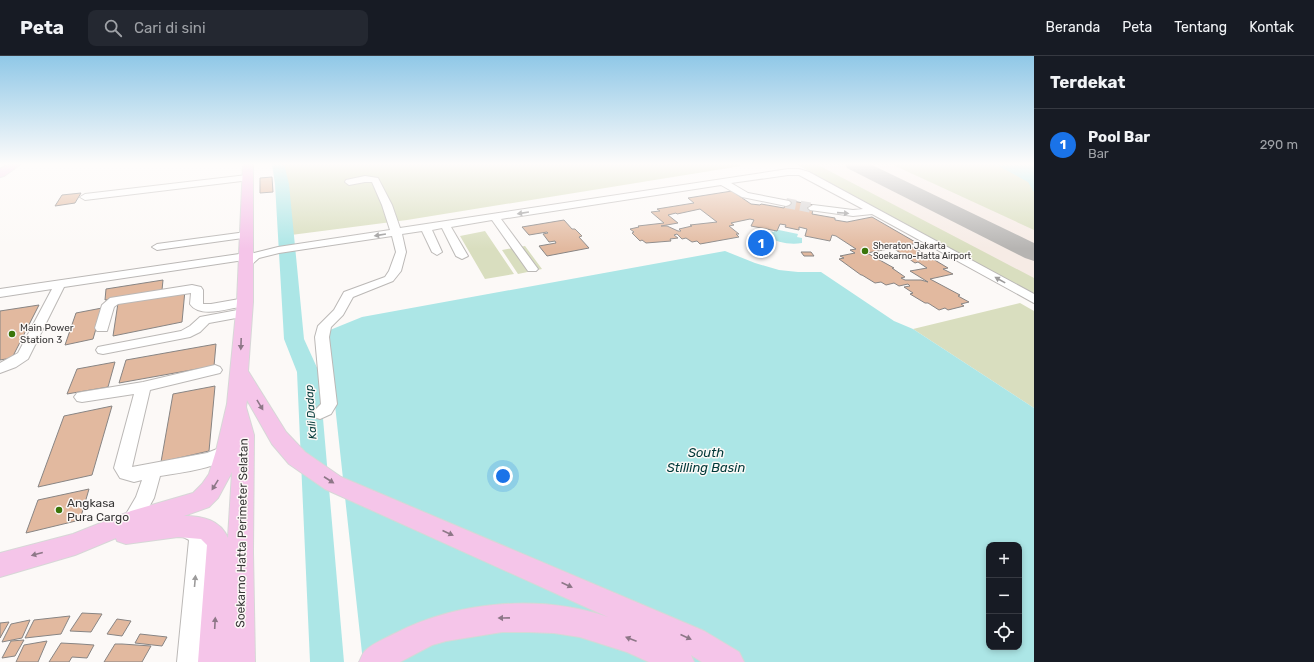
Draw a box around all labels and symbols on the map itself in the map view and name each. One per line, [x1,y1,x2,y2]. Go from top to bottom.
one-way arrow [837,209,849,216]
one-way arrow [516,210,529,216]
pin: 1 [748,228,774,258]
one-way arrow [374,232,386,238]
place label: Sheraton Jakarta Soekarno-Hatta Airport [873,241,972,261]
marker: Sheraton Jakarta Soekarno-Hatta Airport [860,246,870,256]
one-way arrow [994,277,1006,284]
place label: Main Power Station 3 [20,322,74,346]
marker: Main Power Station 3 [7,329,17,339]
one-way arrow [238,338,245,350]
water label: Kali Dadap [303,384,319,440]
one-way arrow [256,400,263,411]
street label: Soekarno Hatta Perimeter Selatan [233,438,251,628]
water label: South Stilling Basin [667,445,745,476]
your location [493,466,513,486]
one-way arrow [324,476,334,484]
one-way arrow [211,479,218,490]
place label: Angkasa Pura Cargo [67,496,129,524]
marker: Angkasa Pura Cargo [54,505,64,515]
one-way arrow [442,530,453,536]
one-way arrow [31,552,44,558]
one-way arrow [192,575,198,587]
one-way arrow [561,582,572,588]
one-way arrow [498,615,510,622]
one-way arrow [211,617,218,629]
one-way arrow [680,634,692,641]
one-way arrow [625,635,637,641]

